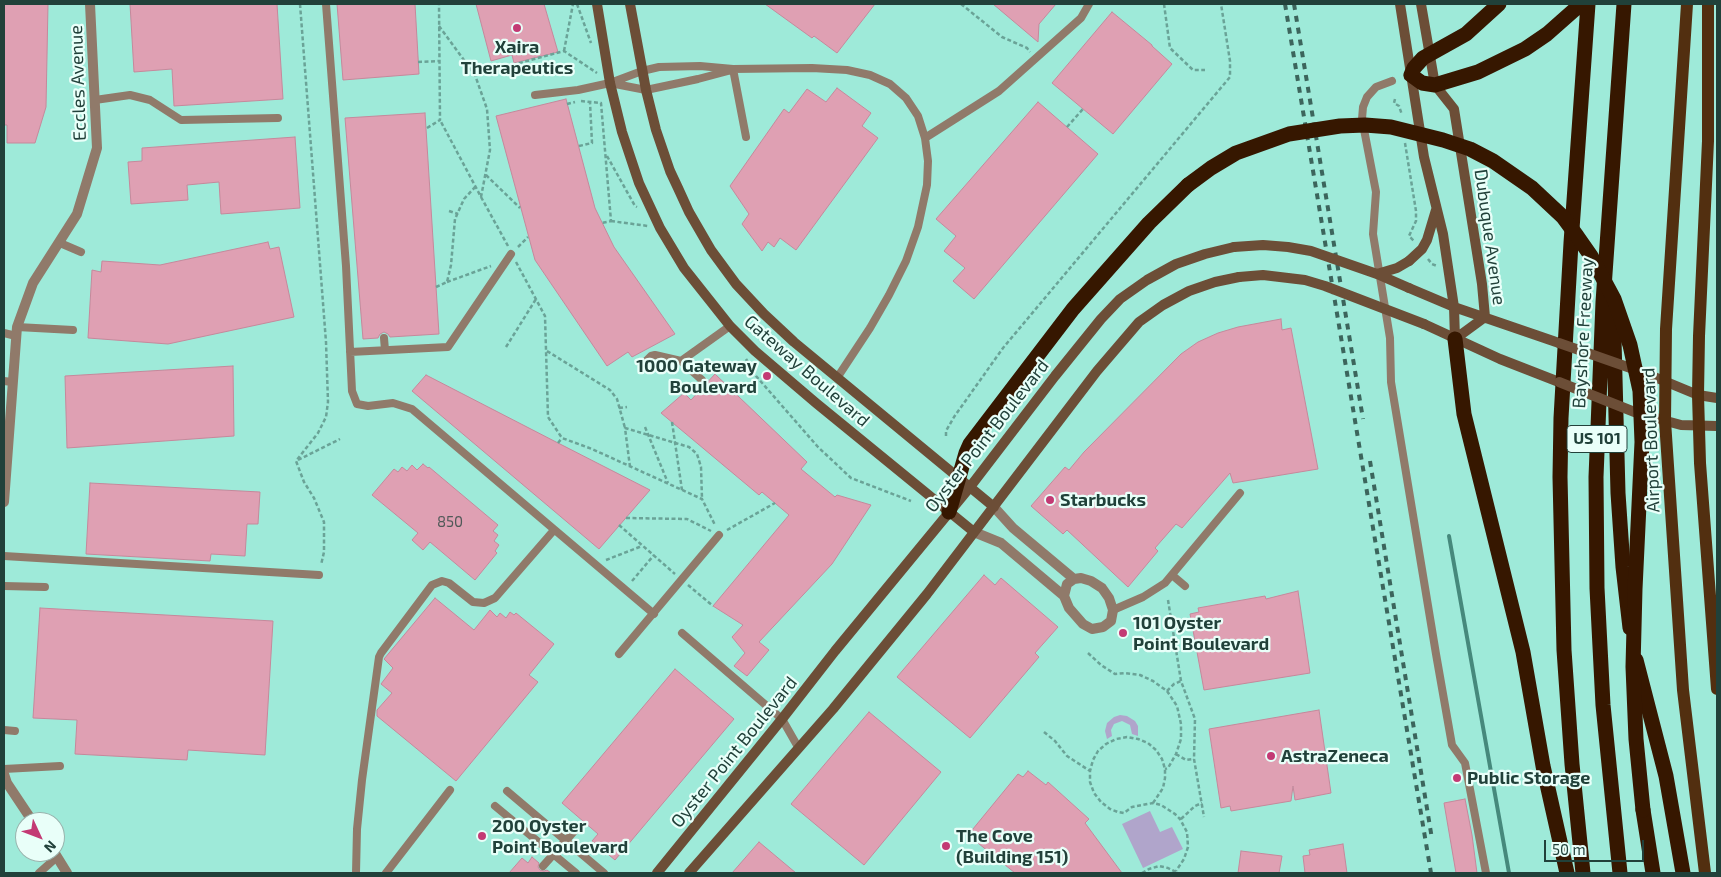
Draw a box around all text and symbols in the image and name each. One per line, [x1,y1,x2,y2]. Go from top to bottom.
marker: Xaira Therapeutics [511,22,523,34]
street label: Eccles Avenue [65,25,91,141]
place label: Xaira Therapeutics [461,36,573,78]
street label: Dubuque Avenue [1470,168,1510,306]
street label: Bayshore Freeway [1568,257,1598,409]
street label: Gateway Boulevard [740,311,874,431]
place label: 1000 Gateway Boulevard [636,355,757,398]
street label: Oyster Point Boulevard [921,355,1053,517]
street label: Airport Boulevard [1638,367,1664,513]
marker: 1000 Gateway Boulevard [761,370,773,382]
road number: US 101 [1567,426,1627,452]
place label: Starbucks [1060,489,1146,511]
marker: Starbucks [1044,494,1056,506]
house number: 850 [437,513,463,531]
place label: 101 Oyster Point Boulevard [1133,612,1269,654]
marker: 101 Oyster Point Boulevard [1117,627,1129,639]
street label: Oyster Point Boulevard [666,672,802,832]
place label: AstraZeneca [1281,745,1389,767]
marker: AstraZeneca [1265,750,1277,762]
place label: Public Storage [1467,767,1590,789]
marker: Public Storage [1451,772,1463,784]
north arrow [15,812,65,862]
place label: 200 Oyster Point Boulevard [492,815,628,858]
place label: The Cove (Building 151) [956,825,1068,868]
marker: 200 Oyster Point Boulevard [476,830,488,842]
scale bar [1546,830,1646,862]
text: N [41,837,60,856]
marker: The Cove (Building 151) [940,840,952,852]
text: 50 m [1552,840,1586,858]

